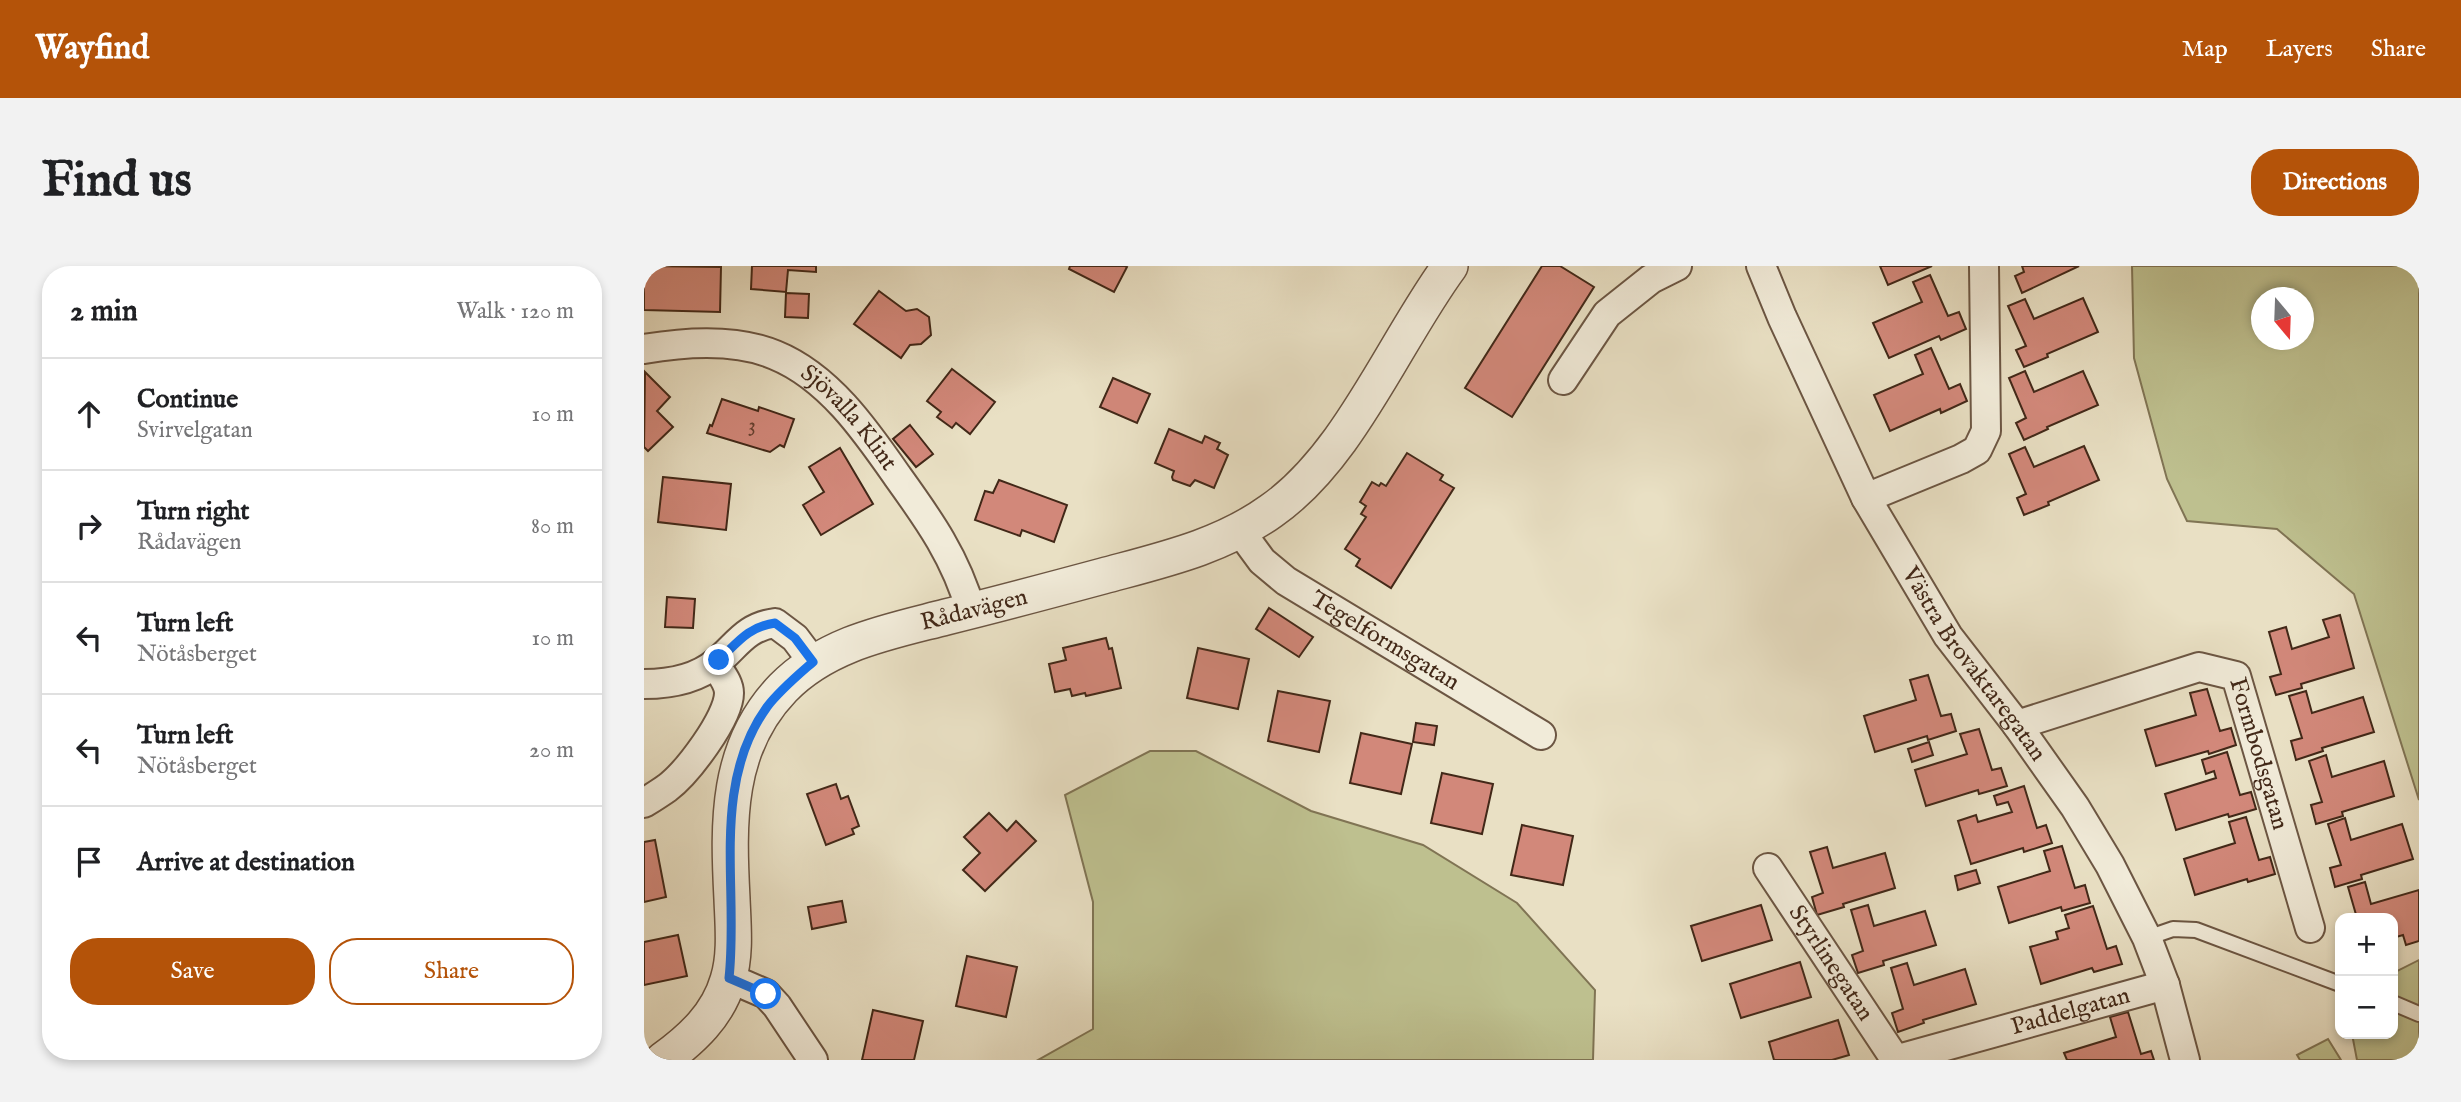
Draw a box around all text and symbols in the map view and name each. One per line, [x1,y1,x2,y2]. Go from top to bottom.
text: Wayfind [35,28,149,70]
text: Map [2182,34,2228,65]
text: Layers [2266,34,2333,65]
text: Share [2371,34,2426,65]
button: Directions [2251,149,2419,216]
text: Find us [42,151,192,213]
north arrow [2251,287,2314,350]
text: 2 min [70,293,138,331]
text: Walk · 120 m [456,297,574,326]
street label: Sjövalla Klint [794,358,904,477]
text: Continue [137,383,238,416]
icon: ahead [70,395,108,433]
text: 10 m [531,400,574,429]
house number: 3 [748,412,756,439]
text: Svirvelgatan [137,416,253,445]
text: Turn right [137,495,250,528]
icon: right [70,507,108,545]
text: 80 m [531,512,574,541]
text: Rådavägen [137,528,242,557]
street label: Västra Brovaktaregatan [1894,560,2053,768]
street label: Rådavägen [917,581,1031,638]
street label: Tegelformsgatan [1305,584,1465,698]
text: Turn left [137,607,234,640]
icon: left [70,619,108,657]
text: 10 m [531,624,574,653]
text: Nötåsberget [137,640,257,669]
route end [703,644,734,675]
street label: Formbodsgatan [2222,674,2296,834]
text: Turn left [137,719,234,752]
icon: left [70,731,108,769]
text: 20 m [529,736,574,765]
text: Nötåsberget [137,752,257,781]
icon: arrive [70,843,108,881]
text: Arrive at destination [137,846,355,879]
street label: Styrlinegatan [1781,899,1881,1027]
map controls [2335,913,2398,1039]
button: + [2335,913,2398,976]
button: Save [70,938,315,1005]
button: Share [329,938,574,1005]
button: − [2335,976,2398,1039]
route start [750,978,781,1009]
street label: Paddelgatan [2007,980,2134,1043]

